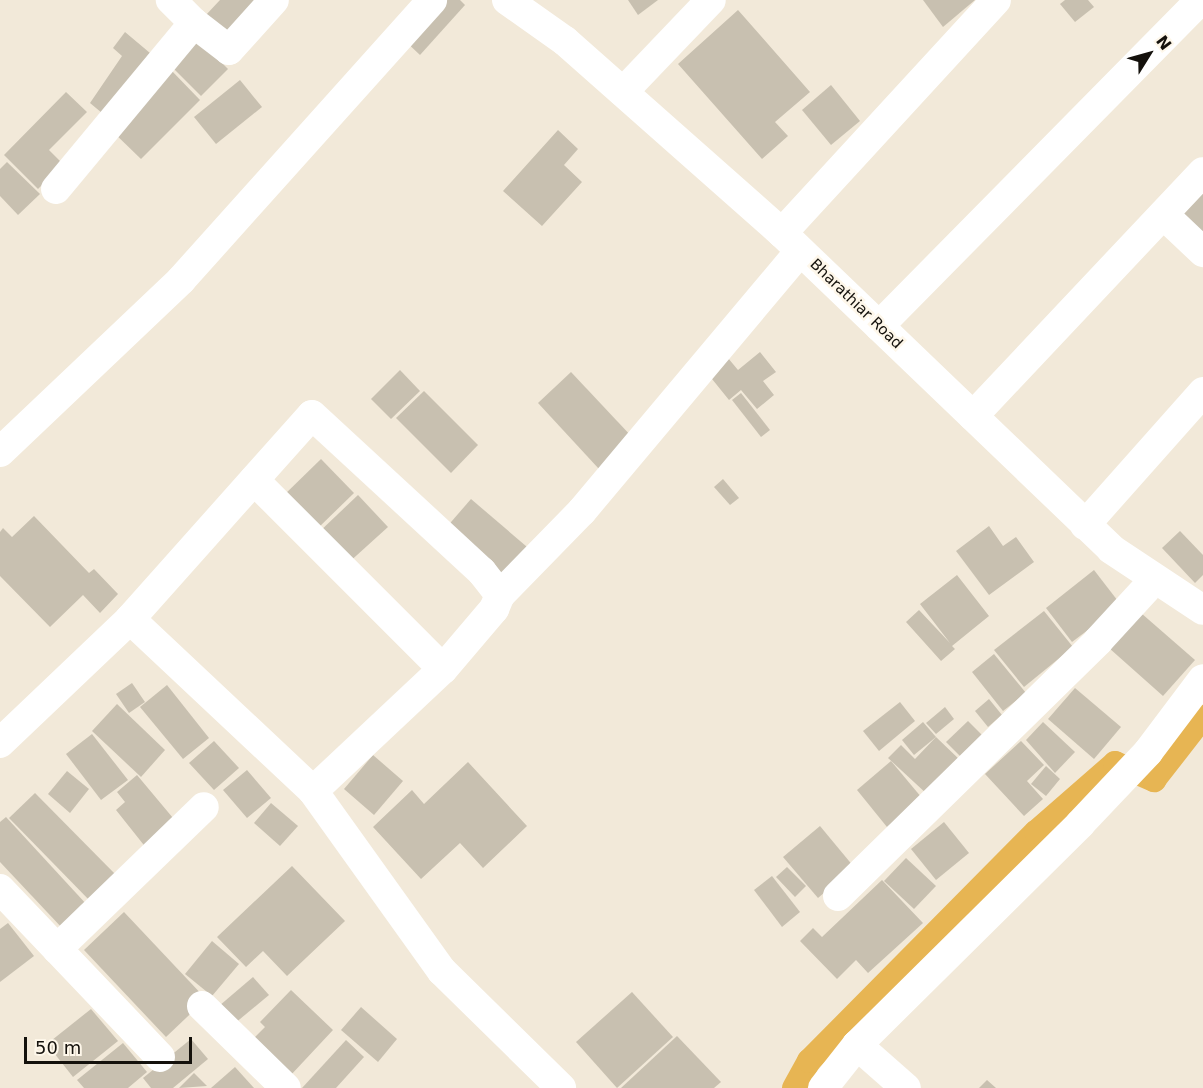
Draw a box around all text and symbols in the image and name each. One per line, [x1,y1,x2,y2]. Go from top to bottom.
north arrow [1119,24,1179,84]
text: N [1152,32,1175,54]
street label: Bharathiar Road [806,255,906,353]
scale bar [27,1025,195,1063]
text: 50 m [35,1037,81,1058]

